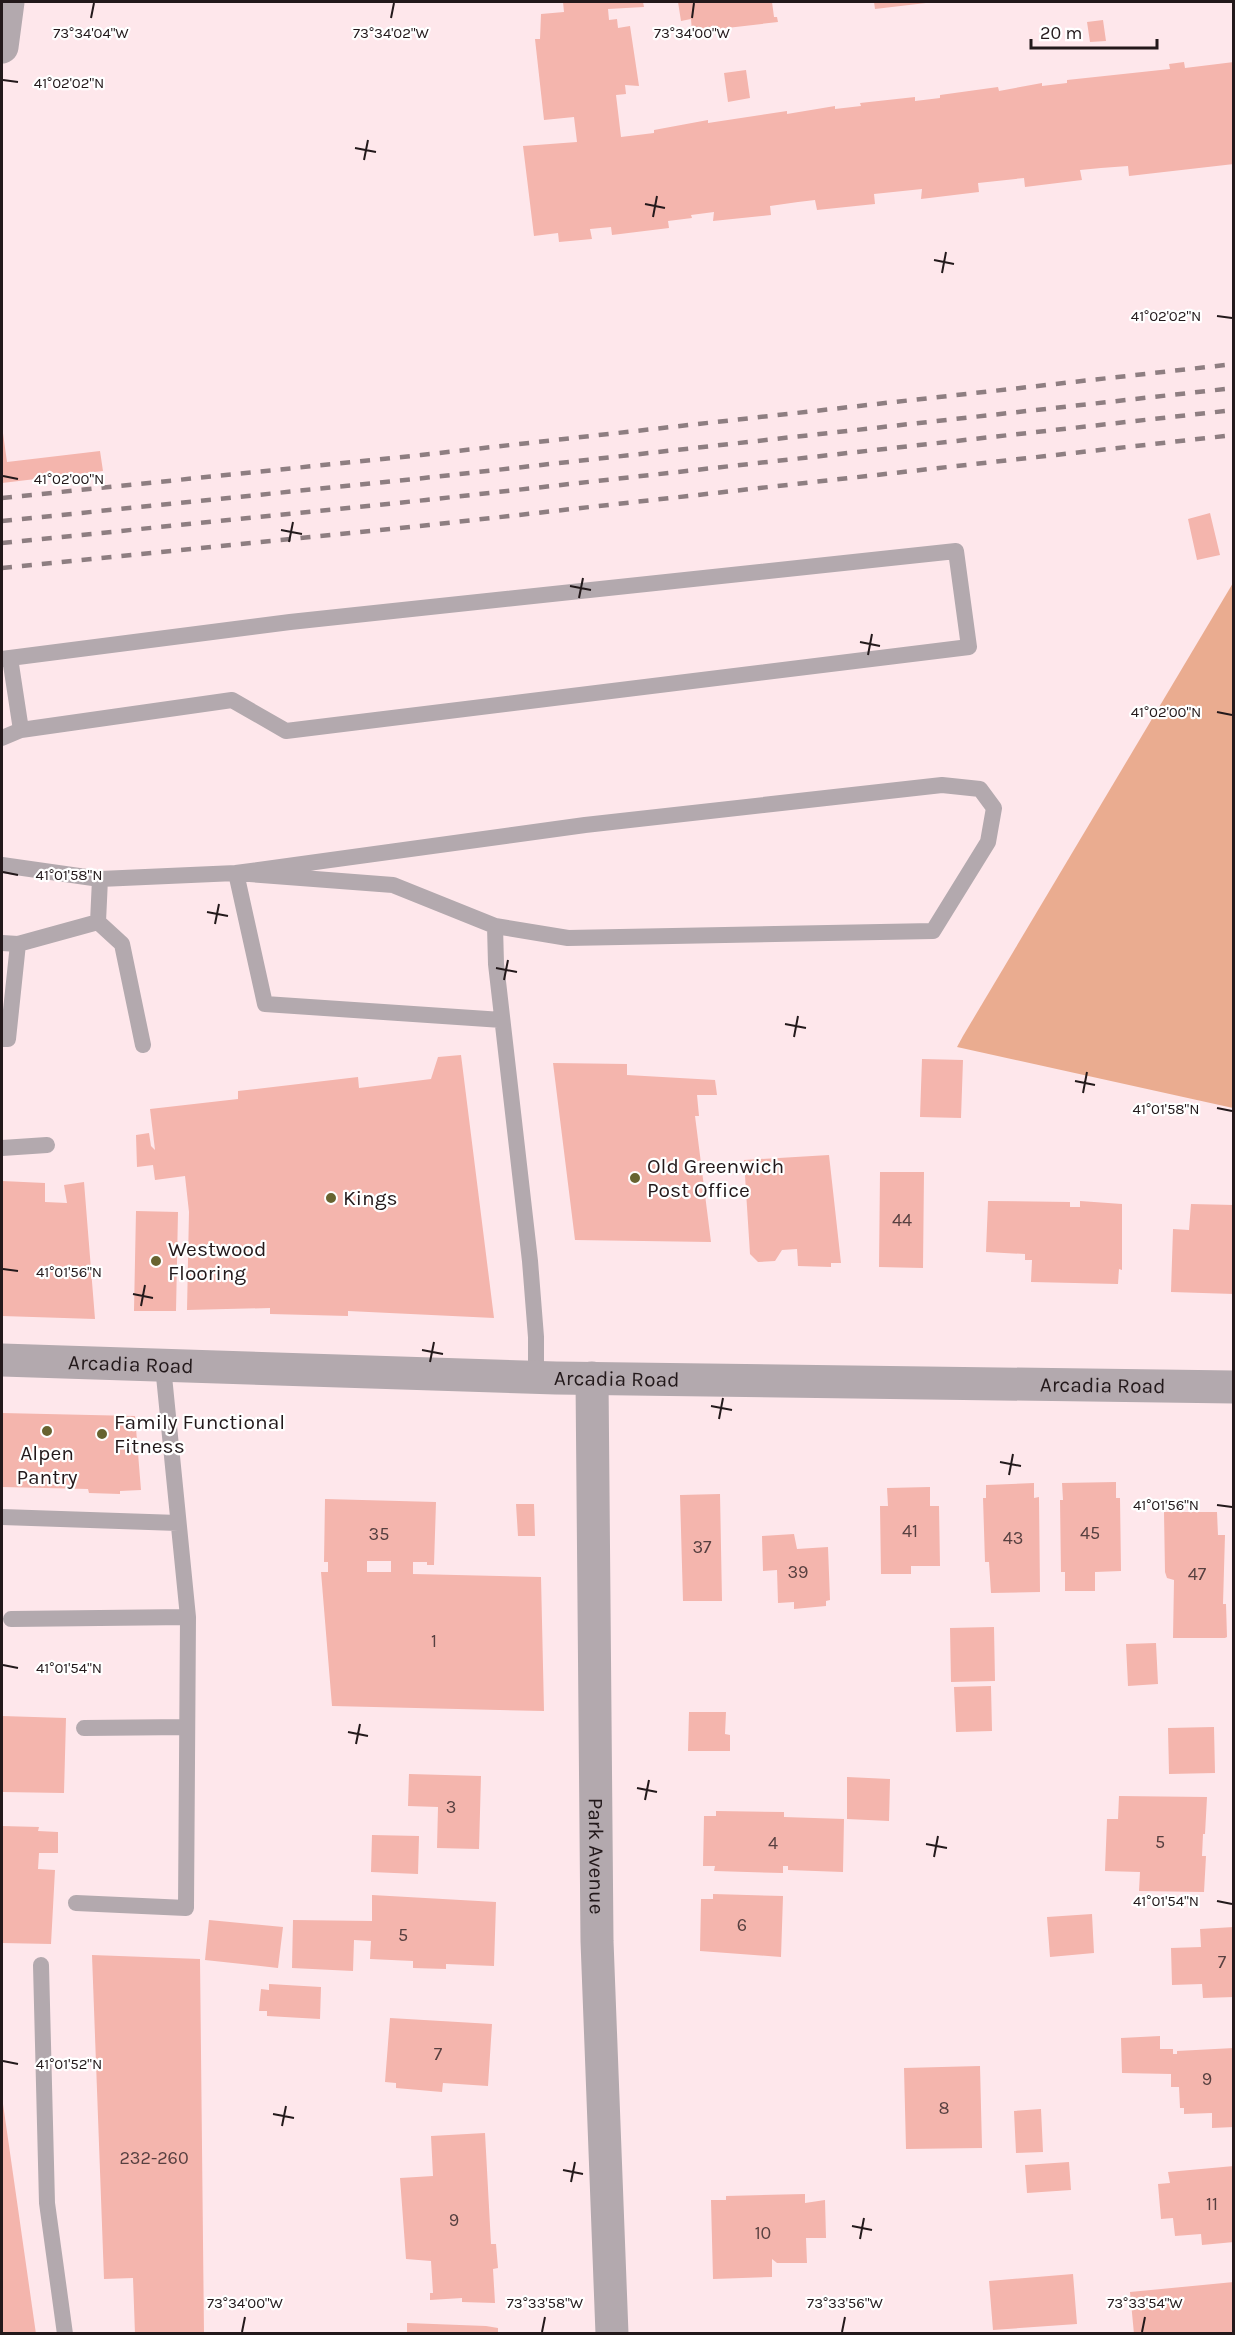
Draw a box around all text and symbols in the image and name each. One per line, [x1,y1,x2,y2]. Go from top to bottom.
scale bar [1031,12,1157,50]
text: 20 m [1040,22,1082,44]
text: 73°34'04"W [53,24,129,42]
text: 73°34'02"W [353,24,430,42]
text: 73°34'00"W [654,24,731,42]
text: 41°02'02"N [34,74,104,92]
text: 41°02'02"N [1131,307,1201,325]
text: 41°02'00"N [34,470,104,488]
text: 41°02'00"N [1131,703,1201,721]
text: 41°01'58"N [36,866,102,884]
text: 41°01'58"N [1133,1100,1199,1118]
place label: Old Greenwich Post Office [647,1154,784,1202]
marker: Old Greenwich Post Office [628,1171,642,1185]
place label: Kings [343,1186,398,1210]
marker: Kings [324,1191,338,1205]
house number: 44 [892,1209,912,1231]
place label: Westwood Flooring [168,1237,266,1285]
marker: Westwood Flooring [149,1254,163,1268]
text: 41°01'56"N [36,1263,102,1281]
street label: Arcadia Road [68,1350,194,1378]
street label: Arcadia Road [554,1366,680,1392]
street label: Arcadia Road [1040,1372,1166,1398]
place label: Family Functional Fitness [114,1410,285,1458]
marker: Alpen Pantry [40,1424,54,1438]
marker: Family Functional Fitness [95,1427,109,1441]
place label: Alpen Pantry [16,1441,78,1489]
text: 41°01'56"N [1133,1496,1199,1514]
house number: 41 [902,1520,918,1542]
house number: 45 [1080,1522,1100,1544]
house number: 35 [369,1523,389,1545]
house number: 43 [1003,1527,1023,1549]
house number: 37 [692,1536,712,1558]
house number: 39 [787,1561,809,1583]
house number: 47 [1188,1563,1207,1585]
house number: 1 [431,1630,437,1652]
text: 41°01'54"N [36,1659,102,1677]
house number: 3 [446,1796,456,1818]
street label: Park Avenue [584,1797,609,1914]
house number: 5 [1155,1831,1165,1853]
house number: 4 [768,1832,778,1854]
text: 41°01'54"N [1133,1892,1199,1910]
house number: 6 [737,1914,747,1936]
house number: 5 [398,1924,408,1946]
house number: 7 [1218,1951,1227,1973]
house number: 7 [434,2043,443,2065]
text: 41°01'52"N [36,2055,102,2073]
house number: 9 [1202,2068,1212,2090]
house number: 8 [938,2097,950,2119]
house number: 232-260 [119,2147,189,2169]
house number: 11 [1206,2193,1218,2215]
house number: 9 [449,2209,459,2231]
house number: 10 [755,2222,771,2244]
text: 73°34'00"W [207,2294,284,2312]
text: 73°33'58"W [507,2294,584,2312]
text: 73°33'56"W [807,2294,883,2312]
text: 73°33'54"W [1107,2294,1183,2312]

